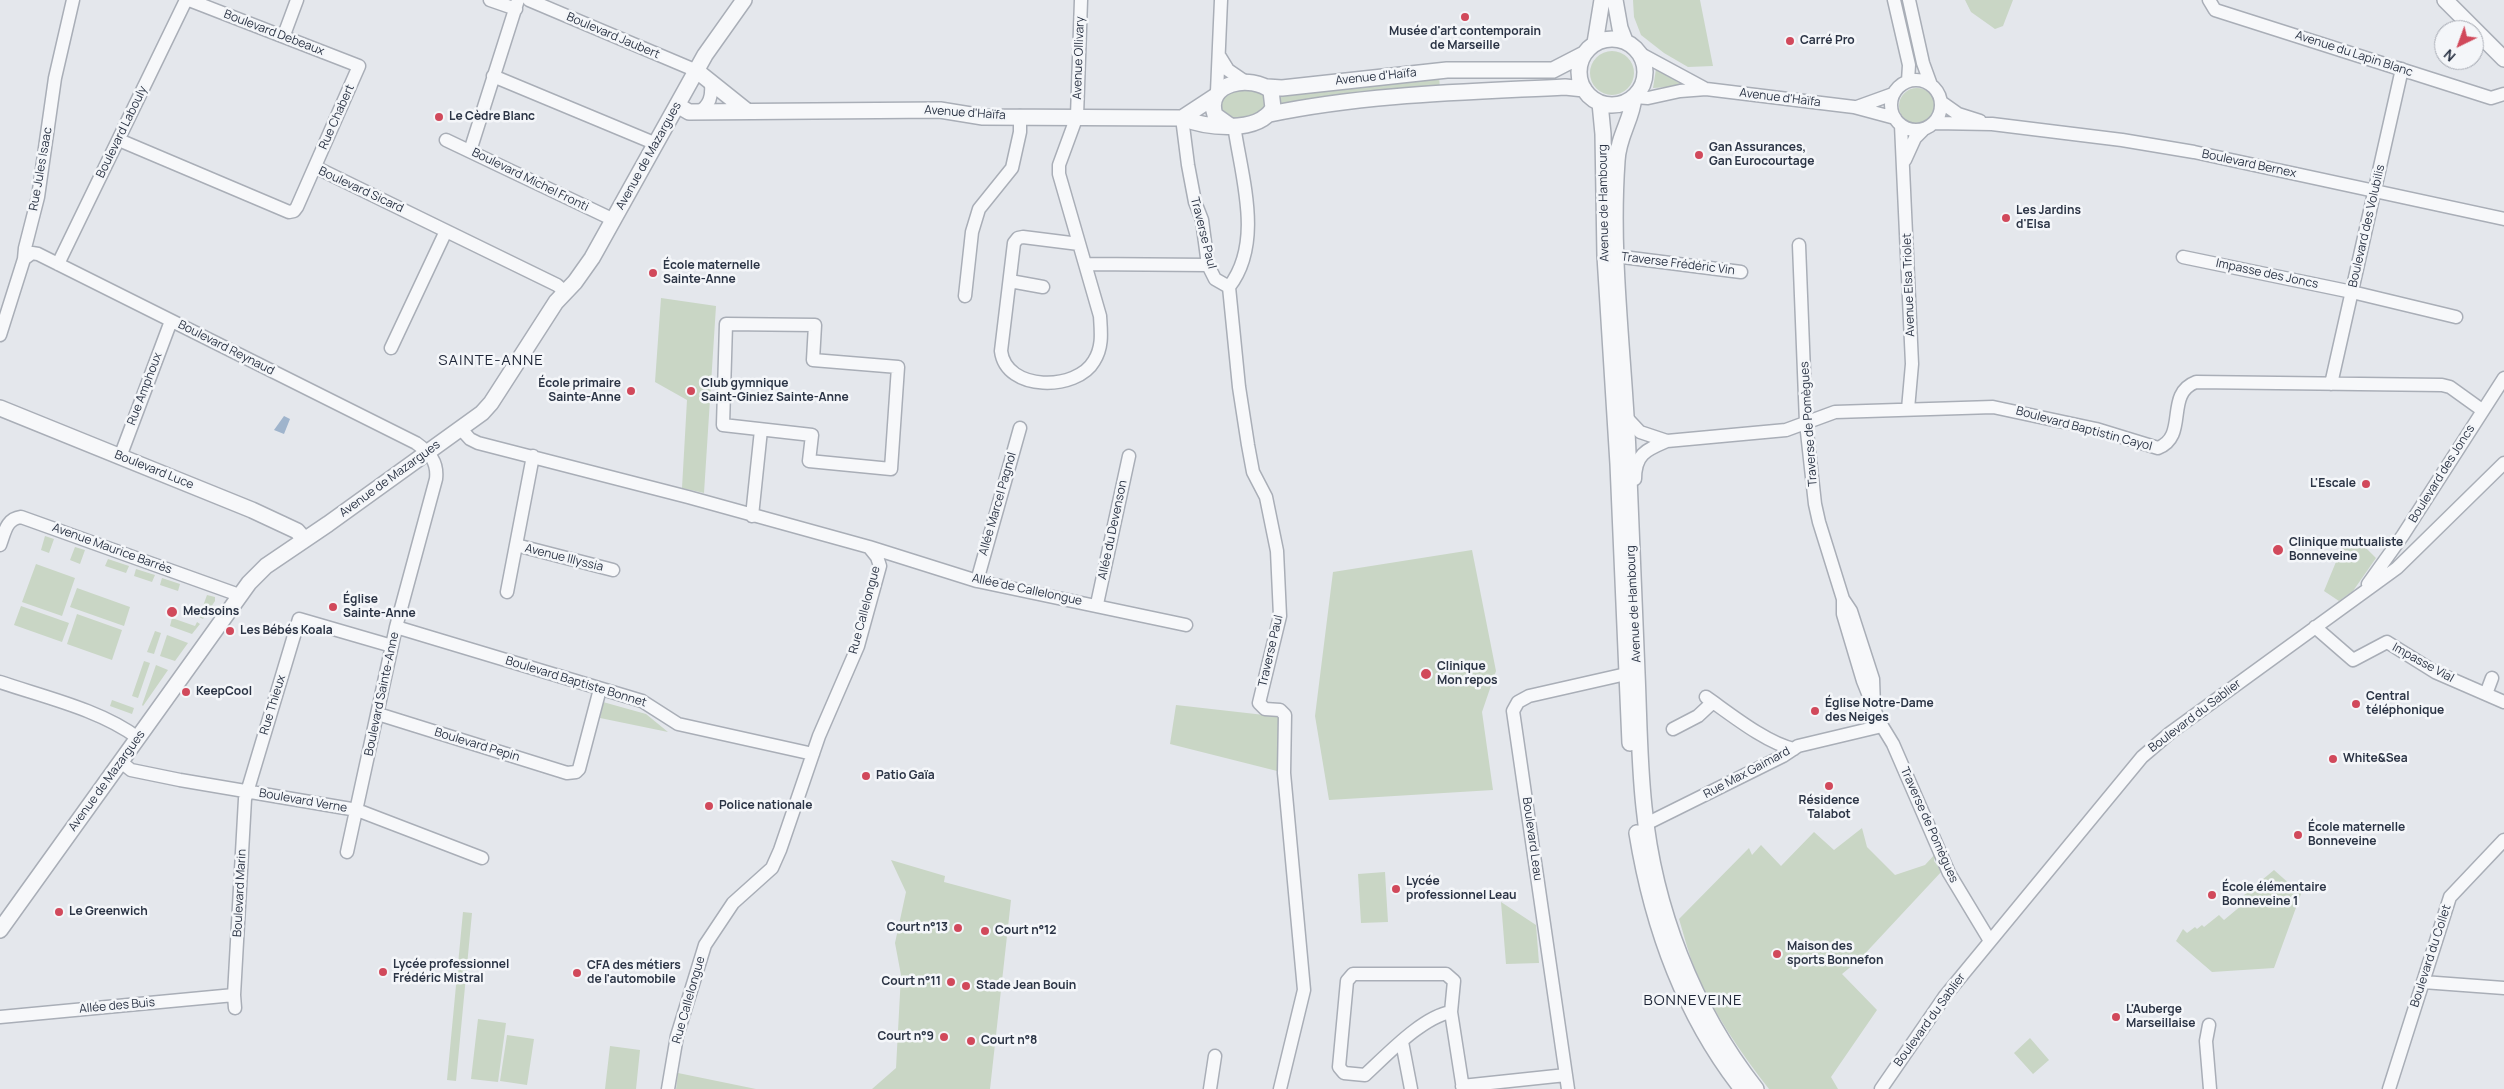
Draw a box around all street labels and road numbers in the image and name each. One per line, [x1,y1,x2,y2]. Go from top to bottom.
street label: Boulevard Debeaux [222,7,326,59]
street label: Boulevard Jaubert [564,10,662,62]
street label: Avenue Ollivary [1070,16,1088,100]
street label: Avenue du Lapin Blanc [2293,28,2415,80]
street label: Avenue d'Haïfa [1335,66,1417,88]
street label: Rue Chabert [316,82,358,152]
street label: Boulevard Labouly [93,84,151,180]
street label: Avenue d'Haïfa [1739,86,1821,110]
street label: Avenue de Mazargues [613,100,685,212]
street label: Avenue d'Haïfa [924,103,1006,123]
street label: Rue Jules Isaac [27,126,55,212]
street label: Avenue de Hambourg [1596,144,1612,262]
street label: Boulevard Michel Fronti [469,145,591,215]
street label: Boulevard Bernex [2200,147,2298,181]
street label: Boulevard des Volubilis [2346,163,2388,289]
street label: Boulevard Sicard [316,164,406,216]
street label: Traverse Paul [1187,196,1219,270]
street label: Avenue Elsa Triolet [1900,233,1918,337]
street label: Traverse Frédéric Vin [1620,250,1736,278]
street label: Impasse des Joncs [2215,256,2319,292]
street label: Boulevard Reynaud [175,318,277,378]
street label: Rue Amphoux [125,351,165,427]
street label: Traverse de Pomègues [1797,361,1821,487]
street label: Boulevard Baptistin Cayol [2014,404,2154,454]
street label: Boulevard des Joncs [2406,422,2478,526]
street label: Avenue de Mazargues [337,438,443,520]
street label: Boulevard Luce [112,448,196,492]
street label: Allée Marcel Pagnol [976,451,1020,557]
street label: Allée du Devenson [1095,479,1131,581]
street label: Avenue Maurice Barrès [50,521,174,577]
street label: Avenue Illyssia [523,541,605,575]
street label: Avenue de Hambourg [1624,545,1644,663]
street label: Rue Callelongue [846,565,884,655]
street label: Allée de Callelongue [971,571,1083,609]
street label: Traverse Paul [1256,614,1286,688]
street label: Boulevard Sainte-Anne [362,631,402,757]
street label: Impasse Vial [2390,640,2456,686]
street label: Boulevard Baptiste Bonnet [504,654,648,710]
street label: Rue Thieux [257,673,289,737]
street label: Boulevard du Sablier [2146,677,2244,755]
street label: Boulevard Pepin [433,725,521,765]
street label: Avenue de Mazargues [66,728,148,834]
street label: Rue Max Gaimard [1701,744,1793,802]
street label: Traverse de Pomègues [1897,765,1961,885]
street label: Boulevard Verne [258,786,348,816]
street label: Boulevard Leau [1519,796,1545,882]
street label: Boulevard Marin [230,849,250,937]
street label: Boulevard du Collet [2408,903,2454,1009]
street label: Rue Callelongue [670,955,708,1045]
street label: Boulevard du Sablier [1891,970,1969,1070]
street label: Allée des Buis [78,996,156,1016]

